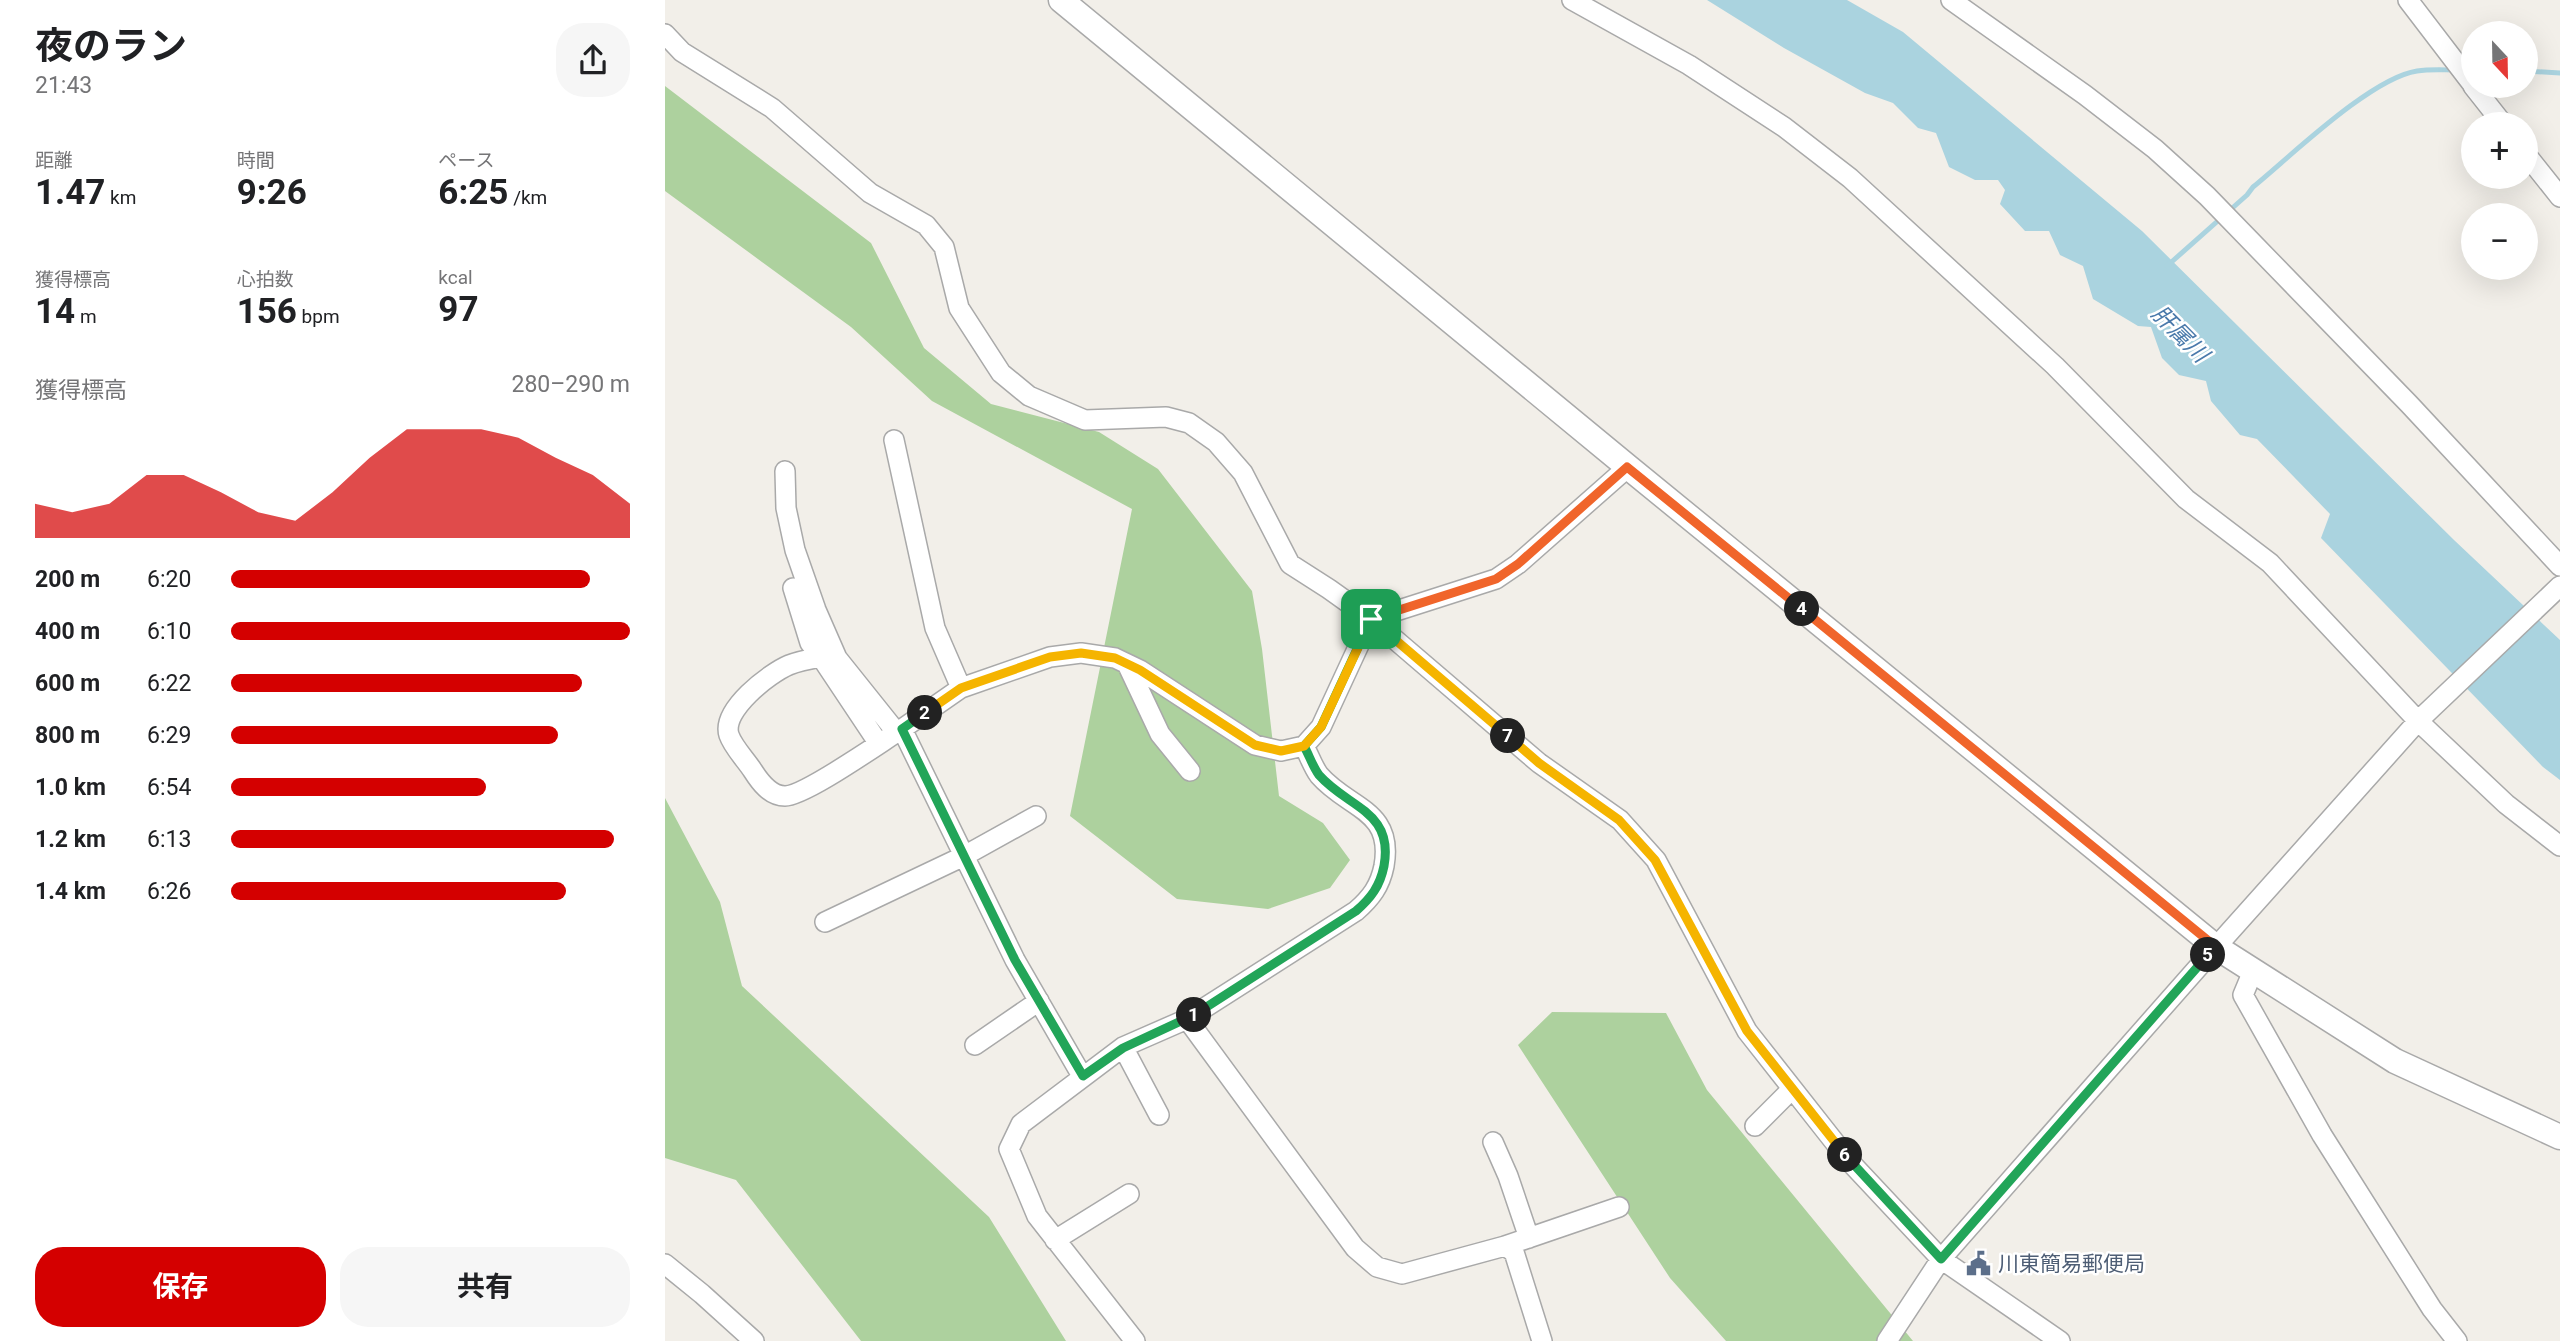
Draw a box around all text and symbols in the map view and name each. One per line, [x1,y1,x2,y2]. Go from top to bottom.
north arrow [2461,21,2537,98]
map controls [2461,21,2538,280]
button: share [556,23,630,97]
text: 夜のラン [35,24,187,68]
text: 21:43 [35,72,92,99]
button: + [2461,112,2538,189]
text: 距離 [35,149,73,172]
text: 時間 [237,149,275,172]
text: ペース [438,149,494,172]
text: 1.47 [35,172,105,213]
text: 9:26 [237,172,307,213]
text: 6:25 [438,172,508,213]
text: km [105,186,136,209]
text: /km [508,186,547,209]
button: − [2461,203,2538,280]
text: kcal [438,266,473,289]
text: 獲得標高 [35,268,111,291]
text: 心拍数 [237,268,294,291]
text: 97 [438,289,479,330]
text: 14 [35,291,75,332]
text: 156 [237,291,297,332]
water label: 肝属川 [2146,300,2216,370]
text: m [75,305,97,328]
text: bpm [297,305,340,328]
text: 280–290 m [511,371,630,398]
text: 獲得標高 [35,377,127,404]
text: 200 m [35,566,100,593]
text: 6:20 [147,566,191,593]
pin [1341,589,1401,649]
pin: 4 [1785,592,1819,626]
text: 4 [1796,597,1807,620]
icon: arrive [1352,600,1390,638]
text: 400 m [35,618,100,645]
text: 6:10 [147,618,191,645]
text: 600 m [35,670,100,697]
text: 6:22 [147,670,191,697]
pin: 2 [908,696,943,730]
text: 2 [919,701,930,724]
pin: 7 [1491,718,1525,754]
text: 800 m [35,722,100,749]
text: 6:29 [147,722,191,749]
text: 7 [1502,724,1513,747]
text: 1.0 km [35,774,106,801]
text: 6:54 [147,774,191,801]
text: 1.2 km [35,826,106,853]
text: 6:13 [147,826,191,853]
text: 1.4 km [35,878,106,905]
text: 6:26 [147,878,191,905]
pin: 5 [2191,937,2225,972]
text: 5 [2202,943,2213,966]
pin: 1 [1177,998,1211,1032]
text: 1 [1188,1003,1199,1026]
pin: 6 [1827,1138,1863,1172]
text: 6 [1839,1143,1850,1166]
button: 保存 [35,1247,326,1327]
button: 共有 [340,1247,630,1327]
public building icon: 川東簡易郵便局 [1964,1250,1992,1278]
place label: 川東簡易郵便局 [1998,1252,2145,1276]

